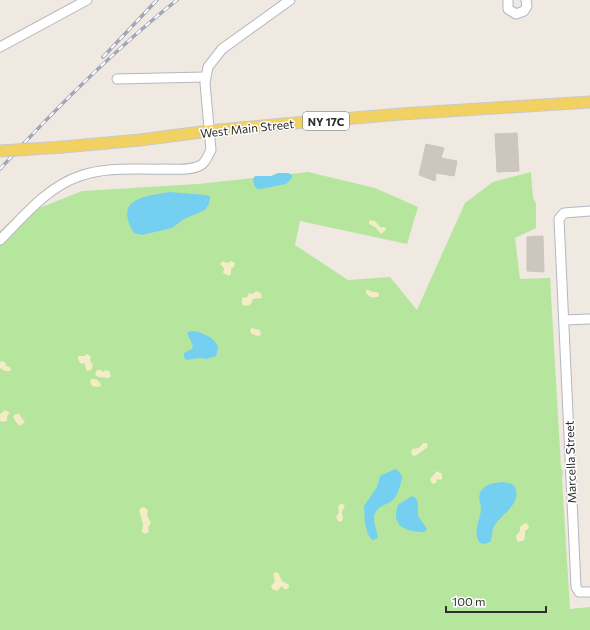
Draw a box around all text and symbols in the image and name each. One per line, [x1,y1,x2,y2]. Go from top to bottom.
road number: NY 17C [303,112,349,130]
street label: West Main Street [199,116,295,140]
street label: Marcella Street [562,420,578,504]
scale bar [446,588,546,614]
text: 100 m [452,594,486,608]

